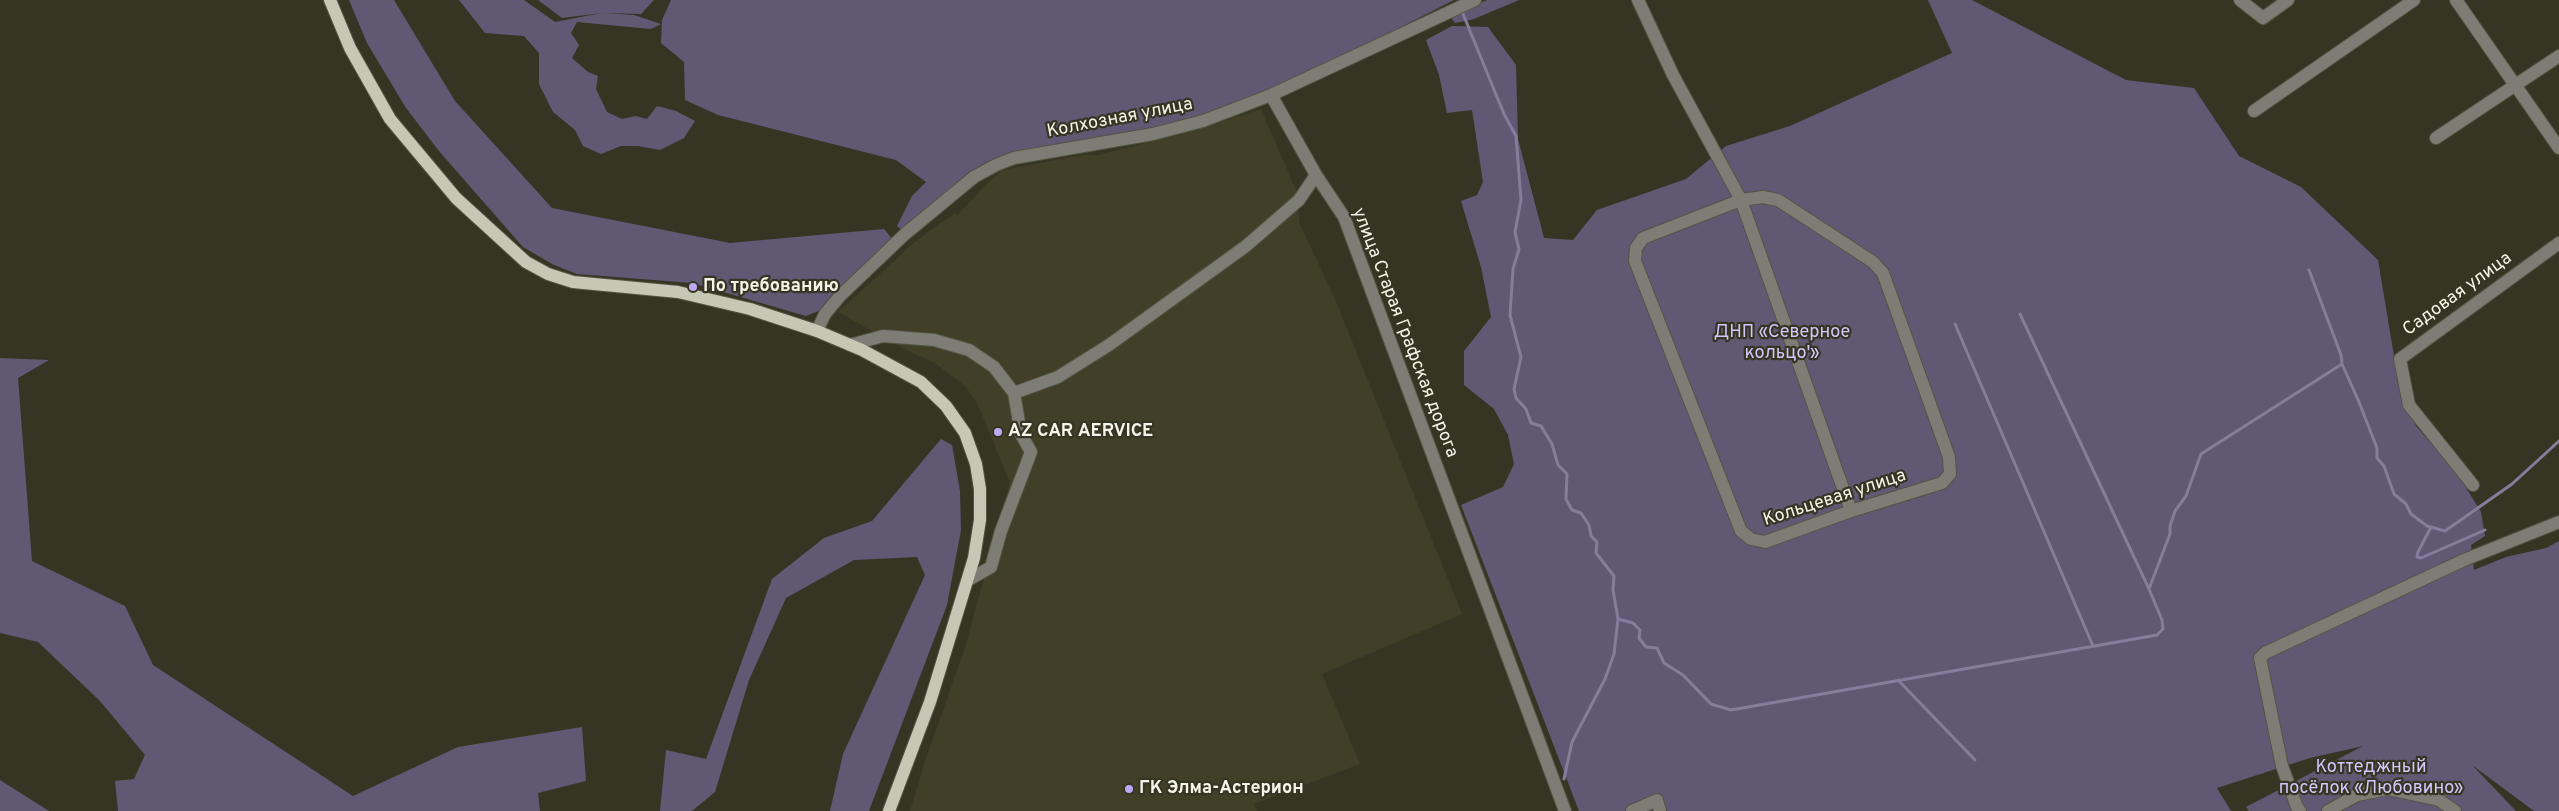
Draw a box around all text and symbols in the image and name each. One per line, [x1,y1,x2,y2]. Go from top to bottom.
street label: Колхозная улица [1045,94,1195,144]
street label: улица Старая Графская дорога [1346,205,1462,461]
street label: Садовая улица [2399,248,2517,342]
place label: По требованию [703,276,839,298]
marker: По требованию [687,281,699,293]
park label: ДНП «Северное кольцо'» [1714,322,1850,364]
place label: AZ CAR AERVICE [1008,421,1153,443]
marker: AZ CAR AERVICE [992,426,1004,438]
street label: Кольцевая улица [1761,466,1909,532]
park label: Коттеджный посёлок «Любовино» [2279,757,2463,800]
place label: ГК Элма-Астерион [1139,778,1304,800]
marker: ГК Элма-Астерион [1123,783,1135,795]

